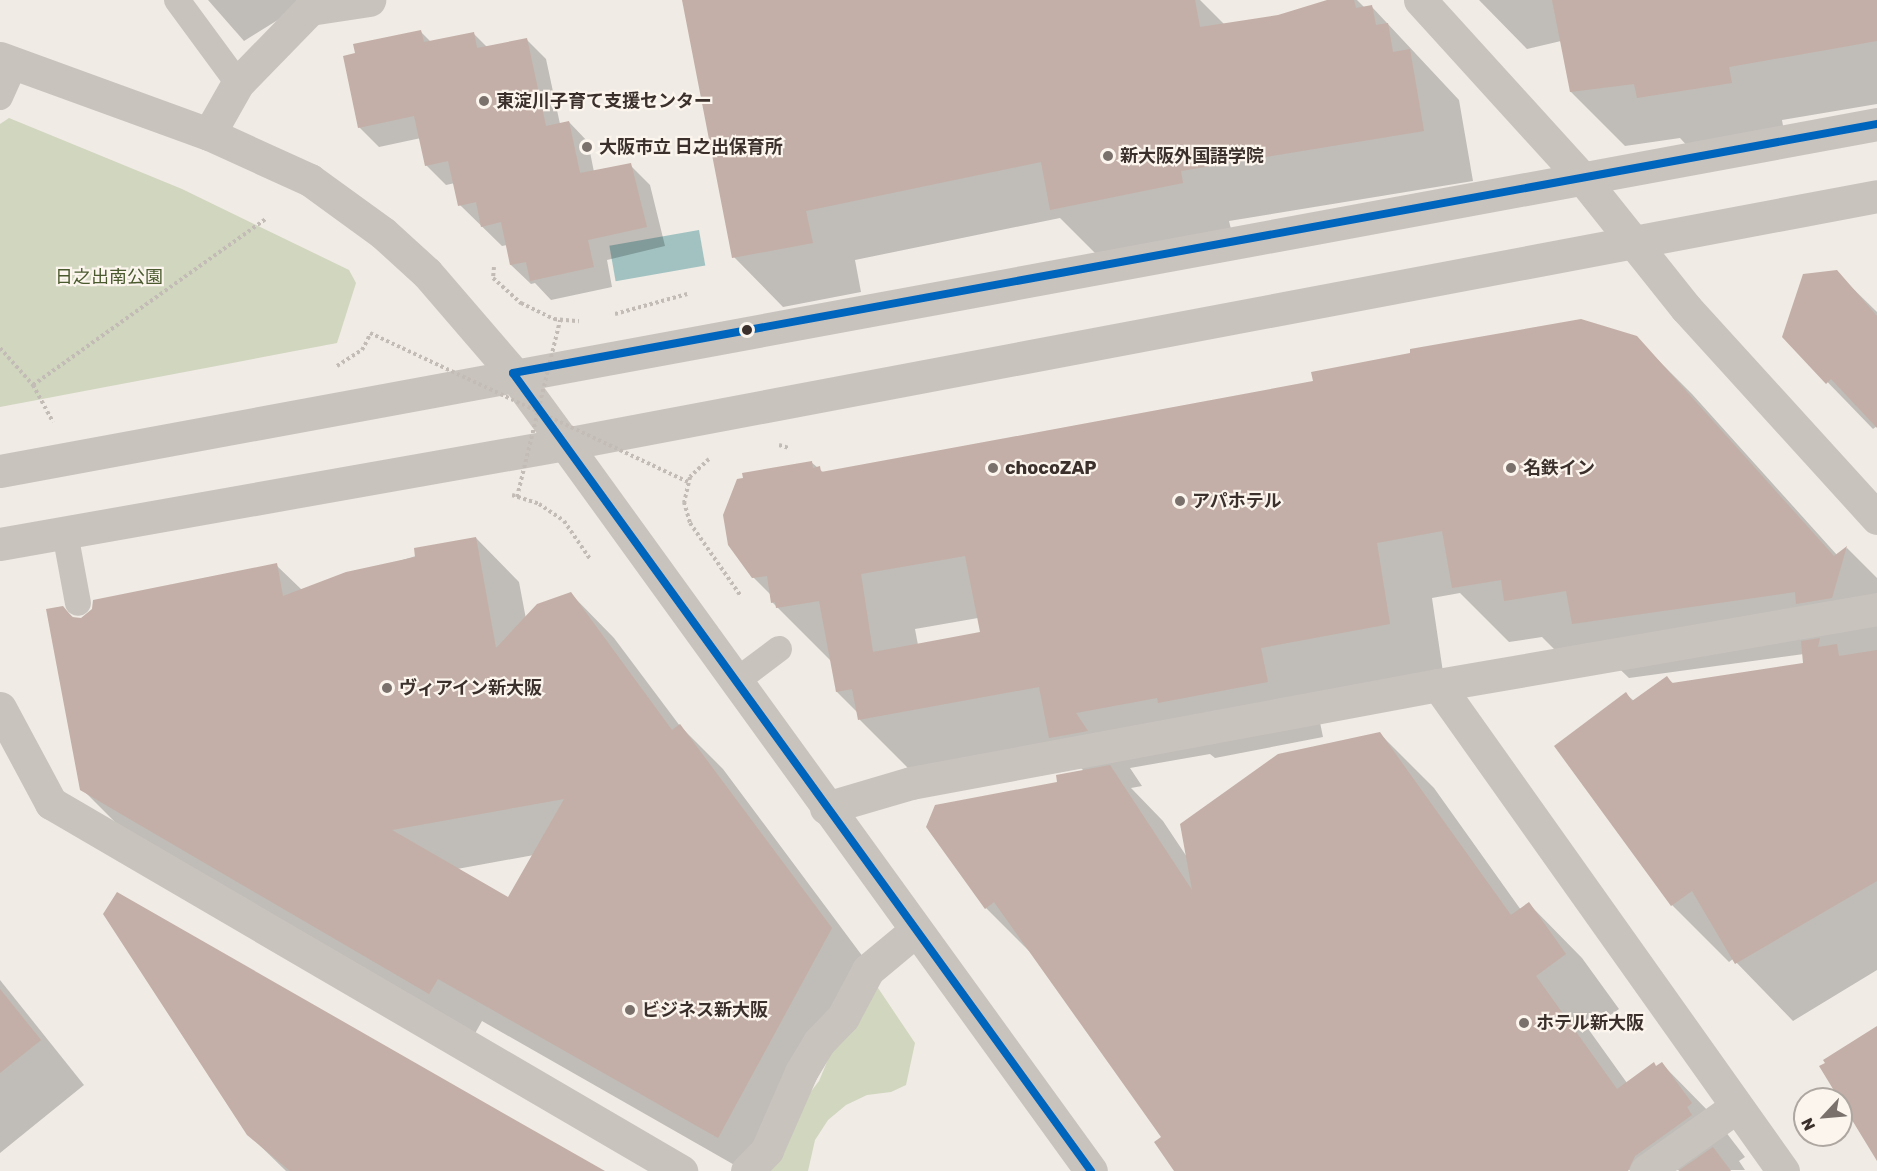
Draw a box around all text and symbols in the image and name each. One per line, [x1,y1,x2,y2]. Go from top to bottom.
place label: 東淀川子育て支援センター [496,90,712,112]
marker: 東淀川子育て支援センター [477,94,491,108]
place label: 大阪市立 日之出保育所 [599,136,783,158]
marker: 大阪市立 日之出保育所 [580,140,594,154]
place label: 新大阪外国語学院 [1120,145,1264,167]
marker: 新大阪外国語学院 [1101,149,1115,163]
park label: 日之出南公園 [55,266,163,288]
unlabelled marker [741,324,753,336]
place label: chocoZAP [1005,457,1097,479]
place label: 名鉄イン [1523,457,1595,479]
marker: chocoZAP [986,461,1000,475]
marker: 名鉄イン [1504,461,1518,475]
place label: アパホテル [1192,490,1282,512]
marker: アパホテル [1173,494,1187,508]
place label: ヴィアイン新大阪 [399,677,543,699]
marker: ヴィアイン新大阪 [380,681,394,695]
place label: ビジネス新大阪 [642,999,768,1021]
marker: ビジネス新大阪 [623,1003,637,1017]
place label: ホテル新大阪 [1536,1012,1644,1034]
marker: ホテル新大阪 [1517,1016,1531,1030]
north arrow [1793,1087,1853,1147]
text: N [1797,1115,1819,1134]

